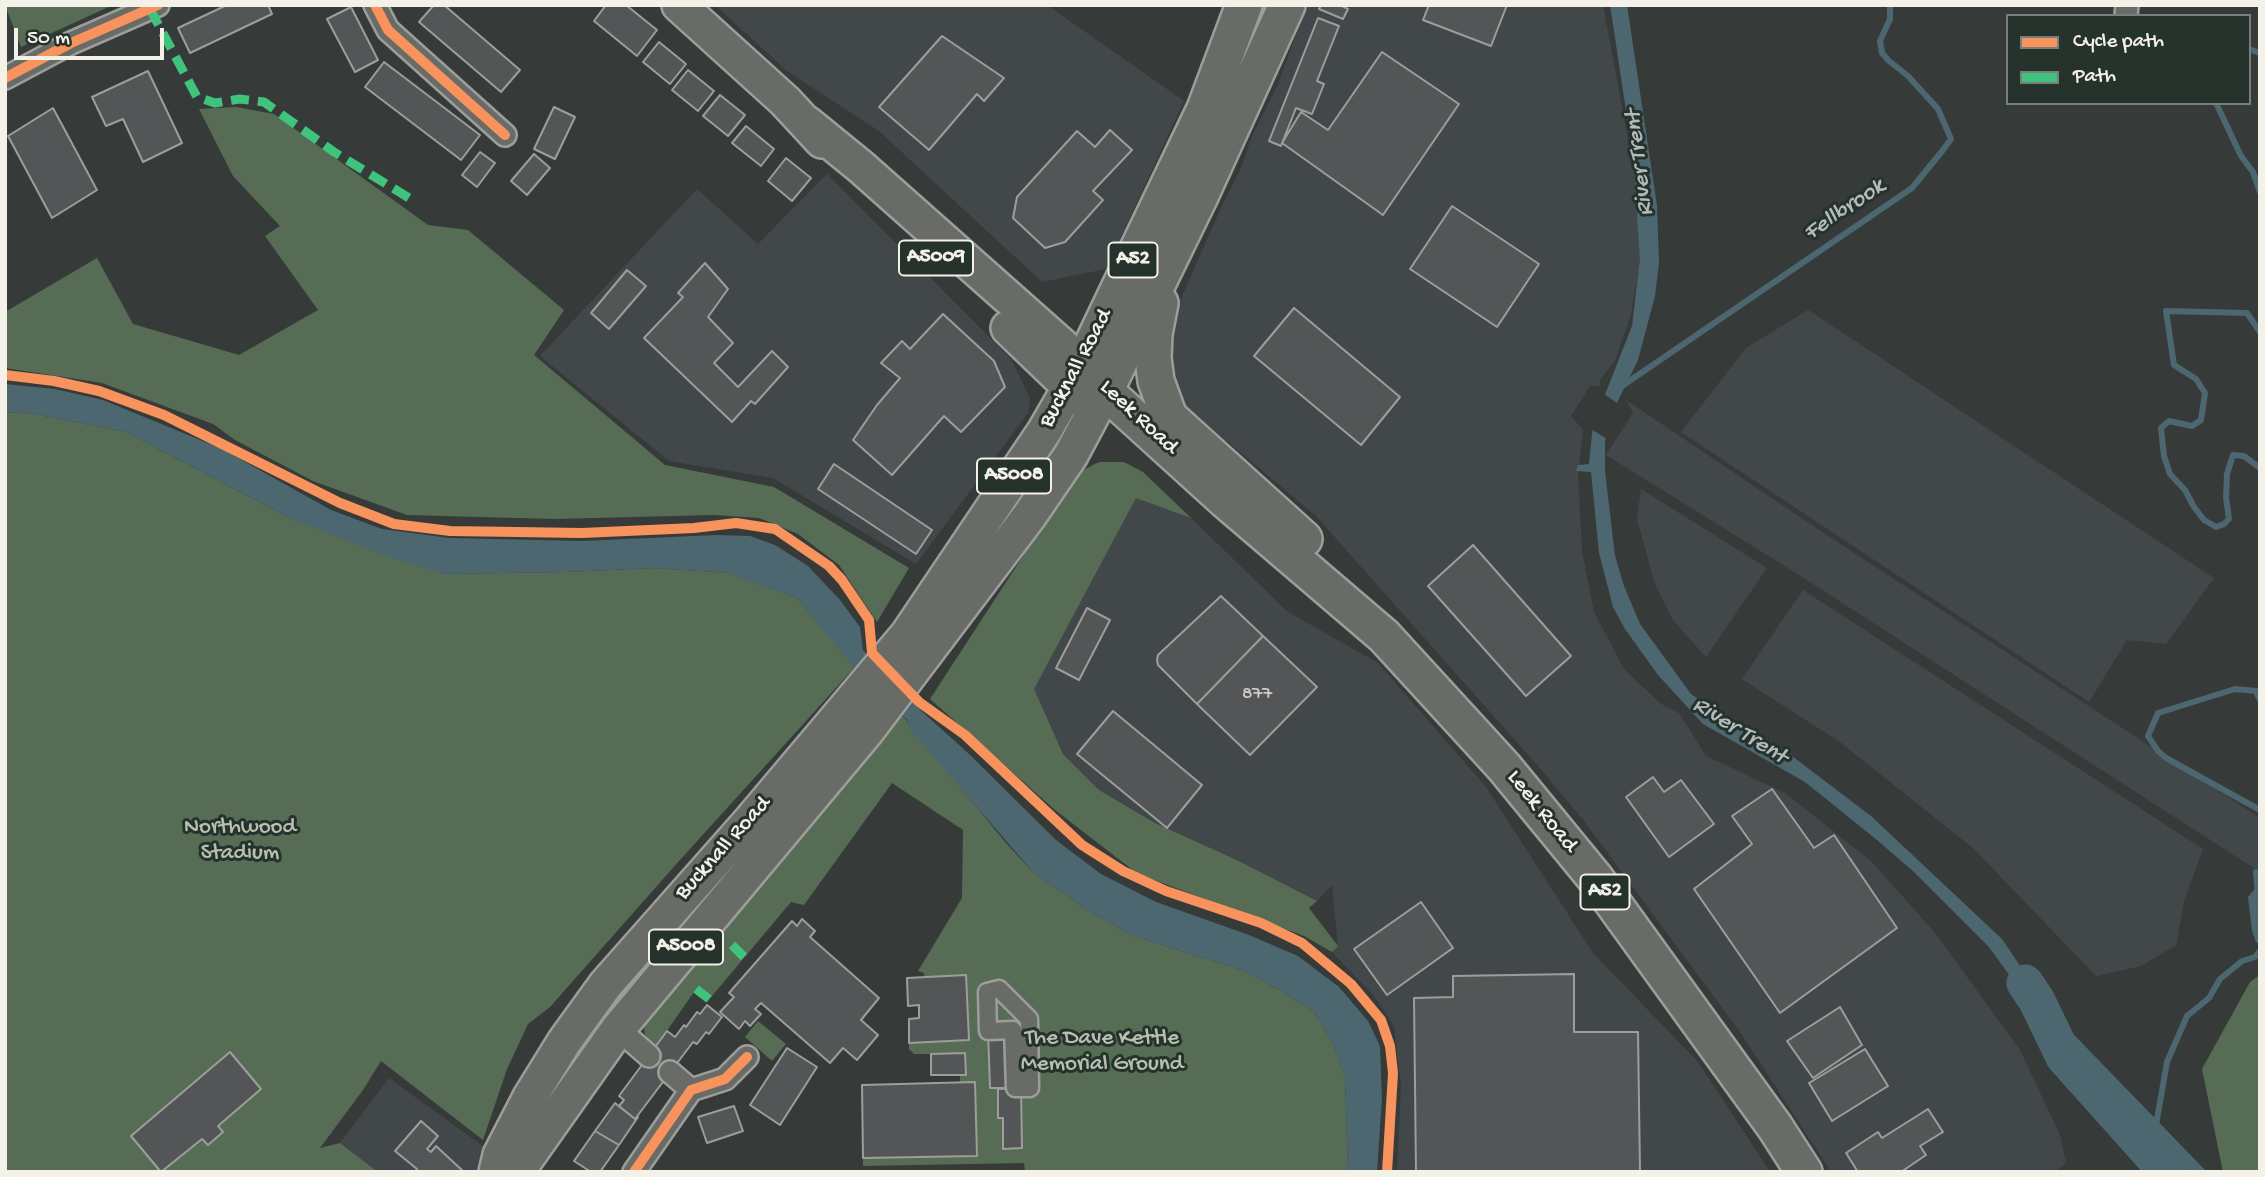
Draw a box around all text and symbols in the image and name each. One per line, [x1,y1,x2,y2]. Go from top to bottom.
scale bar [18,14,168,58]
legend [2006,14,2251,105]
text: 50 m [27,27,70,52]
text: Cycle path [2073,30,2164,55]
text: Path [2073,65,2116,90]
water label: River Trent [1620,109,1662,217]
water label: Fellbrook [1799,173,1891,249]
road number: A5009 [899,240,973,276]
road number: A52 [1108,243,1158,278]
street label: Bucknall Road [1034,305,1120,433]
street label: Leek Road [1093,374,1183,462]
road number: A5008 [977,458,1051,494]
house number: 877 [1242,684,1272,706]
water label: River Trent [1686,692,1792,772]
street label: Leek Road [1499,765,1583,859]
street label: Bucknall Road [670,791,778,907]
park label: Northwood Stadium [184,814,296,868]
road number: A52 [1580,874,1630,910]
road number: A5008 [649,930,723,964]
park label: The Dave Kettle Memorial Ground [1021,1025,1183,1079]

